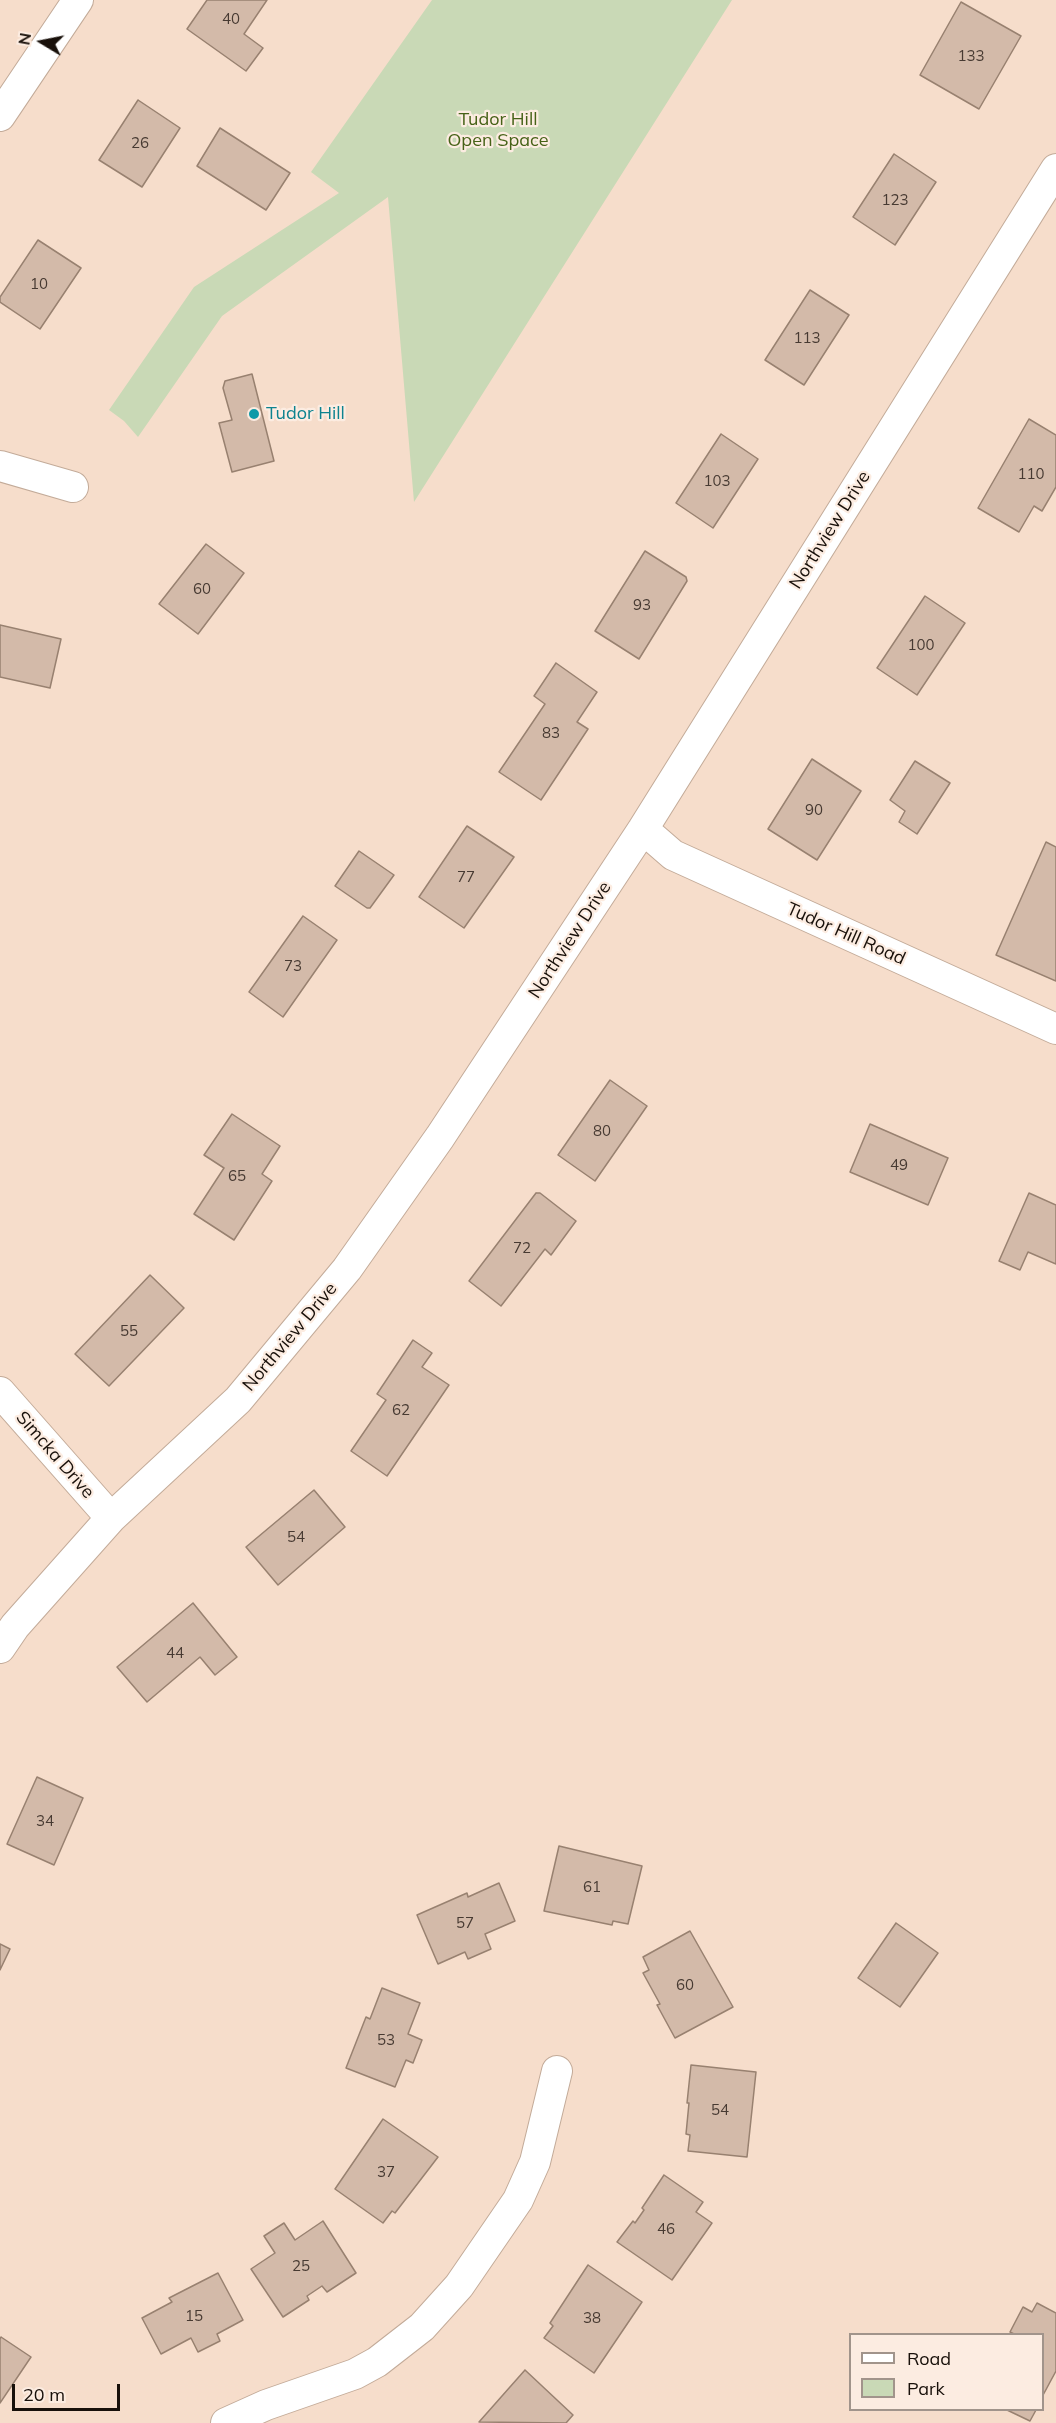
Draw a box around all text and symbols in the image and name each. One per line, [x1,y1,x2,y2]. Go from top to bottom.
house number: 40 [222,10,240,28]
north arrow [12,12,72,72]
text: N [13,31,35,47]
house number: 133 [958,47,984,65]
park label: Tudor Hill Open Space [447,109,549,152]
house number: 26 [131,134,149,152]
house number: 123 [882,191,908,209]
house number: 10 [30,275,48,293]
house number: 113 [794,329,820,347]
place label: Tudor Hill [266,403,345,425]
marker: Tudor Hill [247,407,261,421]
house number: 110 [1018,465,1044,483]
street label: Northview Drive [785,467,875,593]
house number: 103 [704,472,730,490]
house number: 60 [193,580,211,598]
house number: 93 [633,596,651,614]
house number: 100 [908,636,934,654]
house number: 83 [542,724,560,742]
house number: 90 [805,801,823,819]
house number: 77 [457,868,475,886]
street label: Northview Drive [524,878,616,1002]
street label: Tudor Hill Road [783,898,909,970]
house number: 73 [284,957,302,975]
house number: 80 [593,1122,611,1140]
house number: 49 [890,1156,908,1174]
house number: 65 [228,1167,246,1185]
house number: 72 [513,1239,531,1257]
street label: Northview Drive [238,1278,342,1396]
house number: 55 [120,1322,138,1340]
house number: 62 [392,1401,410,1419]
street label: Simcka Drive [11,1407,99,1503]
house number: 54 [287,1528,305,1546]
house number: 44 [166,1644,184,1662]
house number: 34 [36,1812,54,1830]
house number: 61 [583,1878,601,1896]
house number: 57 [456,1914,474,1932]
house number: 60 [676,1976,694,1994]
house number: 53 [377,2031,395,2049]
house number: 54 [711,2101,729,2119]
house number: 37 [377,2163,395,2181]
house number: 46 [657,2220,675,2238]
house number: 25 [292,2257,310,2275]
house number: 15 [185,2307,203,2325]
house number: 38 [583,2309,601,2327]
legend [849,2333,1044,2411]
text: Road [907,2347,951,2370]
scale bar [15,2372,123,2410]
text: Park [907,2377,945,2400]
text: 20 m [23,2383,65,2406]

